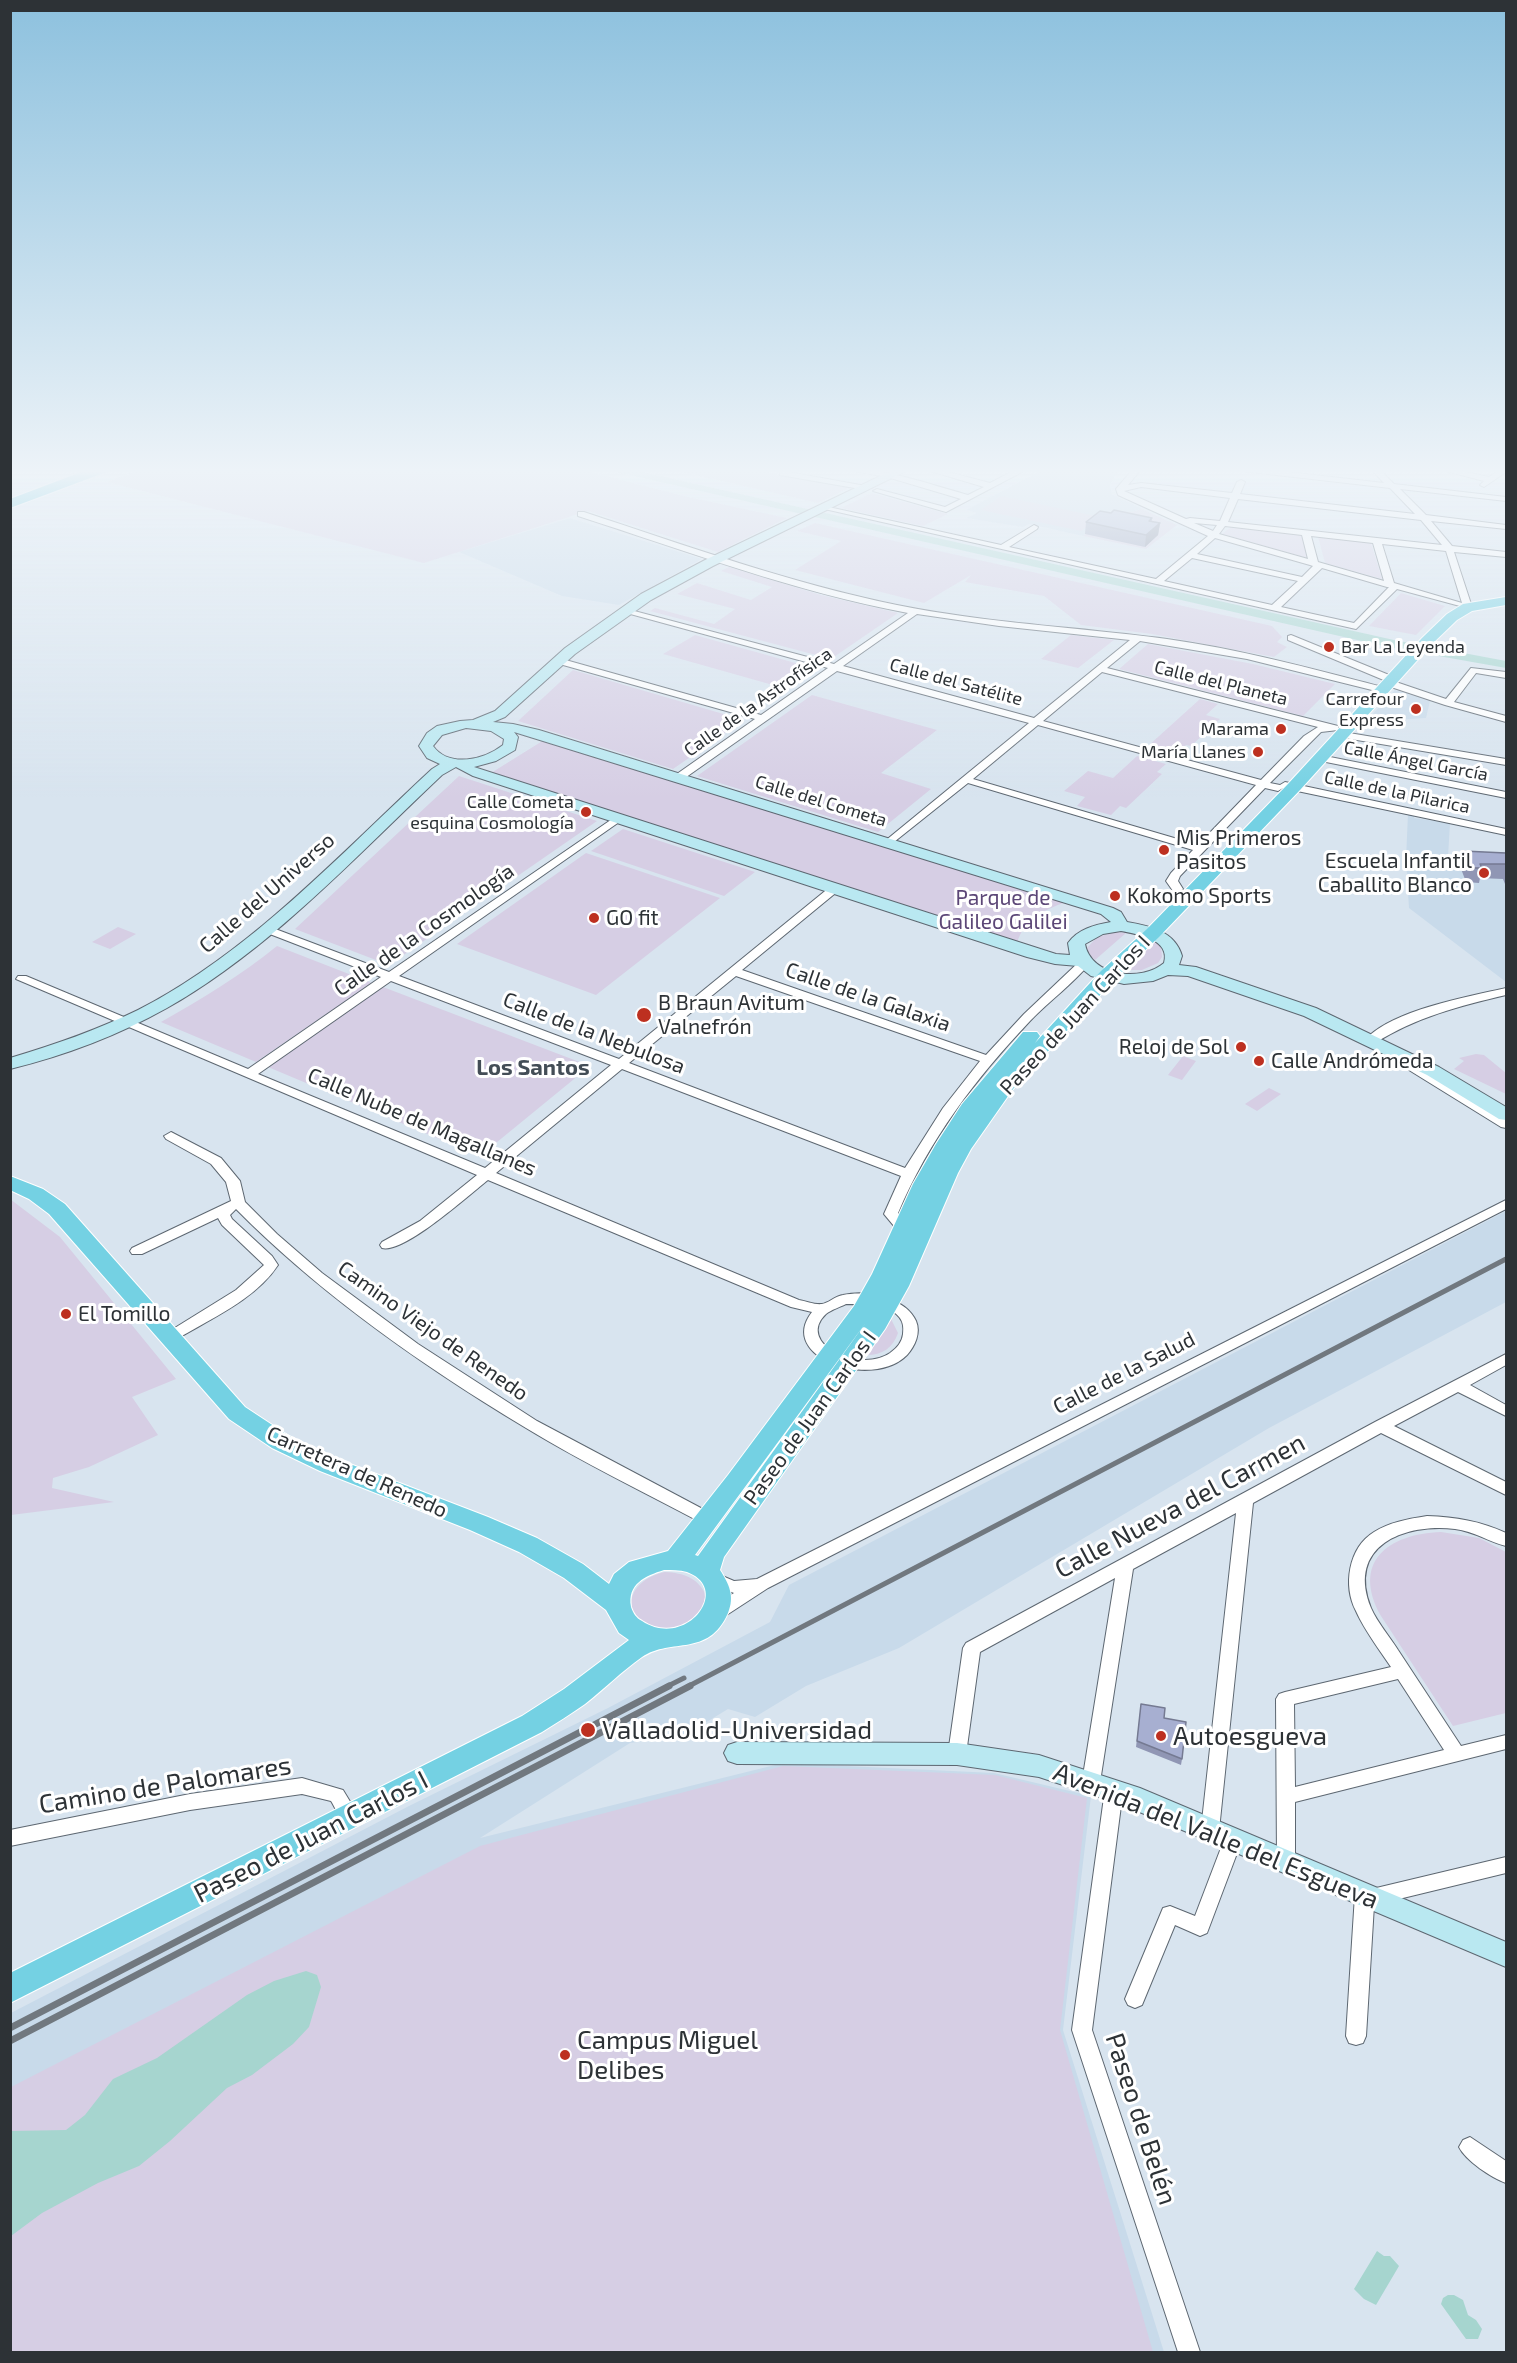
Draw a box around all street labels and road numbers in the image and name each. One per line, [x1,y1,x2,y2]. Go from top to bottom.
street label: Calle de la Astrofísica [680,643,836,761]
street label: Calle del Satélite [887,654,1025,710]
street label: Calle del Planeta [1152,656,1290,710]
street label: Calle Ángel García [1342,736,1490,786]
street label: Calle de la Pilarica [1322,766,1472,818]
street label: Calle del Cometa [753,771,889,831]
street label: Calle del Universo [194,827,340,959]
street label: Calle de la Cosmología [329,858,519,1002]
street label: Paseo de Juan Carlos I [995,930,1155,1100]
street label: Calle de la Galaxia [782,957,954,1037]
street label: Calle de la Nebulosa [500,987,688,1079]
street label: Calle Nube de Magallanes [304,1062,540,1182]
street label: Camino Viejo de Renedo [333,1256,533,1406]
street label: Paseo de Juan Carlos I [738,1326,882,1510]
street label: Calle de la Salud [1049,1326,1199,1420]
street label: Carretera de Renedo [263,1421,451,1523]
street label: Calle Nueva del Carmen [1050,1427,1310,1585]
street label: Camino de Palomares [37,1750,293,1820]
street label: Avenida del Valle del Esgueva [1049,1756,1383,1916]
street label: Paseo de Juan Carlos I [189,1764,433,1910]
street label: Paseo de Belén [1099,2029,1183,2209]

